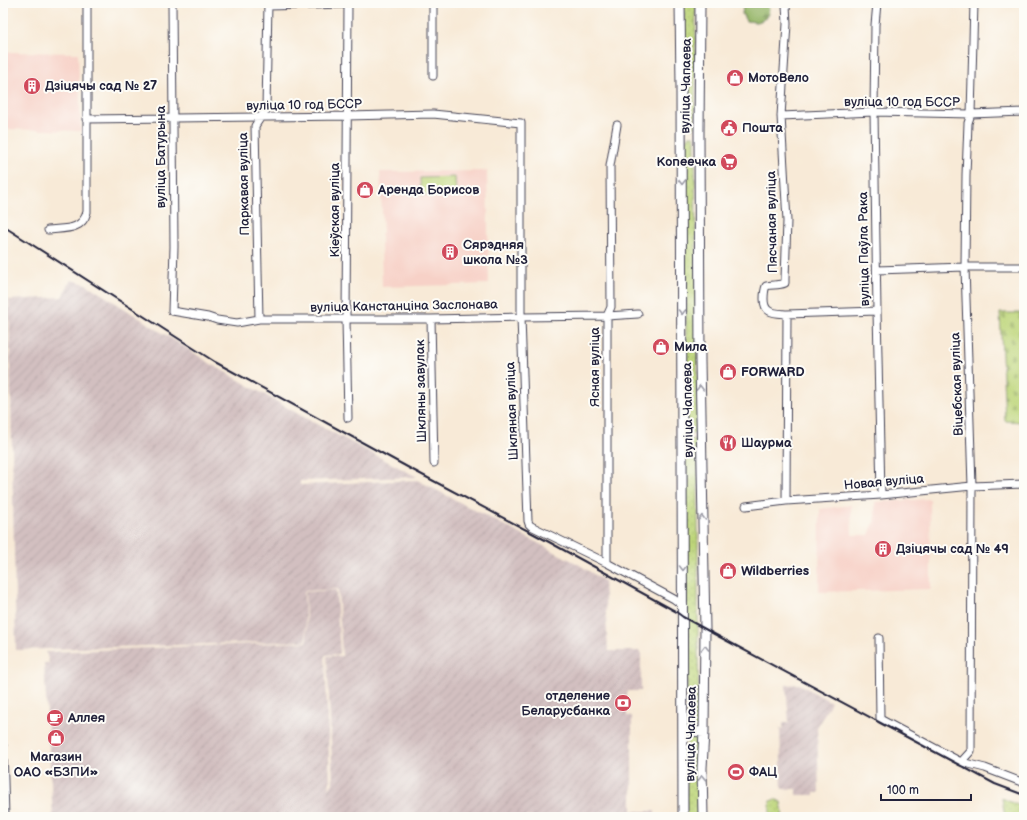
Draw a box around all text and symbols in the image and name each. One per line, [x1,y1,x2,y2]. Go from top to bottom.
street label: вуліца Чапаева [677,38,695,134]
shop icon: МотоВело [725,68,745,88]
place label: МотоВело [748,70,809,86]
building icon: Дзіцячы сад № 27 [22,76,42,96]
place label: Дзіцячы сад № 27 [45,78,157,94]
street label: вуліца 10 год БССР [844,94,961,110]
street label: вуліца 10 год БССР [246,96,363,114]
street label: вуліца Батурына [153,105,169,208]
public building icon: Пошта [719,118,739,138]
place label: Пошта [742,120,783,136]
street label: Паркавая вуліца [235,132,253,236]
supermarket icon: Копеечка [719,152,739,172]
place label: Копеечка [656,154,716,170]
street label: Кіеўская вуліца [327,162,343,258]
street label: Пясчаная вуліца [763,170,781,273]
one-way arrow [678,179,686,185]
shop icon: Аренда Борисов [355,180,375,200]
place label: Аренда Борисов [377,182,479,198]
street label: вуліца Паўла Рака [855,191,873,306]
place label: Сярэдняя школа №3 [463,237,528,268]
building icon: Сярэдняя школа №3 [440,242,460,262]
street label: вуліца Канстанціна Заслонава [310,296,498,316]
one-way arrow [678,309,686,315]
street label: Ясная вуліца [587,327,603,407]
street label: Віцебская вуліца [947,332,967,436]
shop icon: Мила [651,337,671,357]
street label: Шкляны завулак [412,339,430,443]
place label: Мила [674,339,708,355]
street label: Шкляная вуліца [502,361,522,461]
street label: вуліца Чапаева [679,362,697,458]
shop icon: FORWARD [718,362,738,382]
place label: FORWARD [741,364,805,380]
one-way arrow [696,385,704,391]
restaurant icon: Шаурма [718,433,738,453]
place label: Шаурма [741,435,792,451]
street label: Новая вуліца [843,471,925,493]
one-way arrow [698,515,707,521]
building icon: Дзіцячы сад № 49 [873,539,893,559]
place label: Дзіцячы сад № 49 [896,541,1009,557]
shop icon: Wildberries [718,561,738,581]
place label: Wildberries [741,563,809,579]
one-way arrow [678,565,687,571]
one-way arrow [701,645,709,651]
street label: вуліца Чапаева [682,686,700,782]
place label: отделение Беларусбанка [521,688,610,719]
bank icon: отделение Беларусбанка [613,693,633,713]
cafe icon: Аллея [45,708,65,728]
place label: Аллея [67,710,105,726]
shop icon: Магазин ОАО «БЗПИ» [46,728,66,748]
place label: Магазин ОАО «БЗПИ» [14,749,98,780]
sports icon: ФАЦ [726,762,746,782]
place label: ФАЦ [749,764,777,780]
one-way arrow [698,775,706,781]
scale bar [881,776,971,802]
text: 100 m [887,783,919,798]

